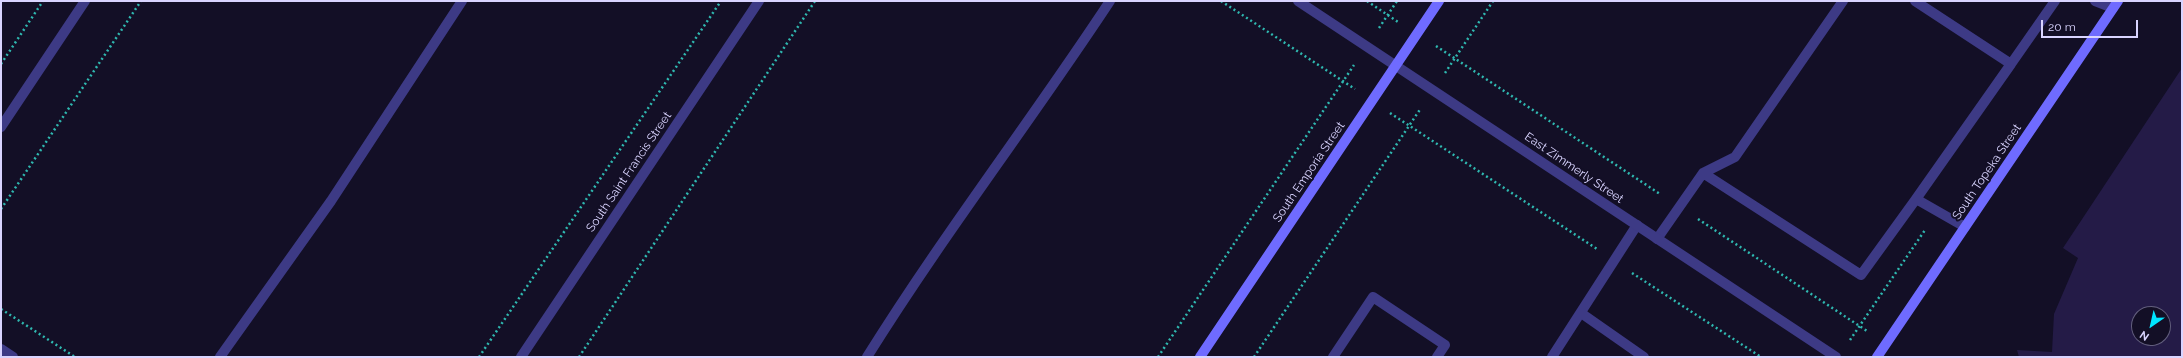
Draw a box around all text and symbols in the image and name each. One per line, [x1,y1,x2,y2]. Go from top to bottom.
scale bar [2043,12,2140,38]
text: 20 m [2048,20,2076,34]
street label: South Saint Francis Street [583,109,675,235]
street label: South Emporia Street [1270,119,1348,225]
street label: South Topeka Street [1950,121,2024,223]
street label: East Zimmerly Street [1522,130,1626,206]
north arrow [2131,306,2171,346]
text: N [2137,328,2152,343]

